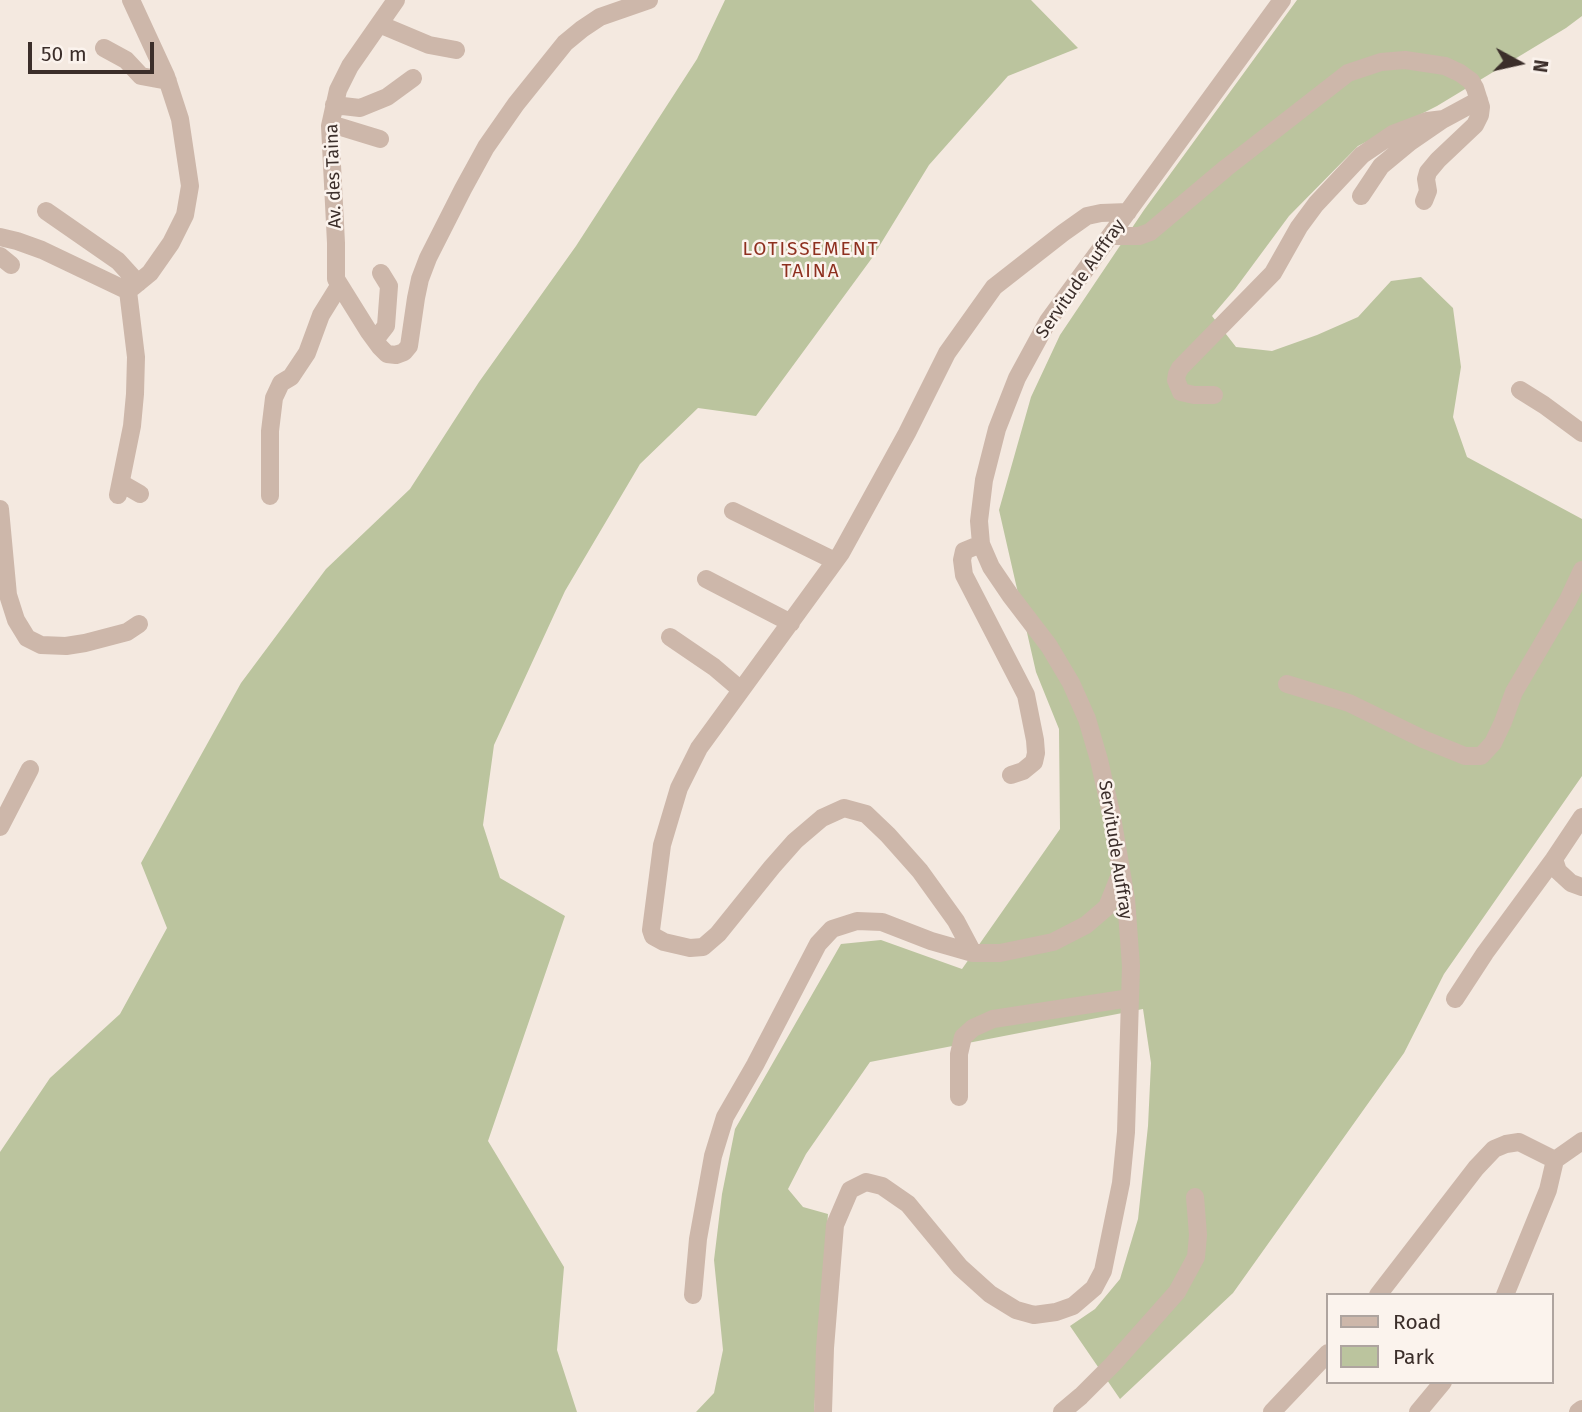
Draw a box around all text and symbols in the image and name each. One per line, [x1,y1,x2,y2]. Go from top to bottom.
scale bar [32,28,158,72]
north arrow [1484,28,1554,98]
text: 50 m [41,41,87,67]
text: N [1528,58,1553,74]
street label: Av. des Taina [321,123,347,229]
street label: Servitude Auffray [1032,215,1130,343]
district label: LOTISSEMENT TAINA [744,239,878,283]
street label: Servitude Auffray [1093,779,1137,921]
legend [1326,1293,1554,1384]
text: Road [1393,1309,1441,1335]
text: Park [1393,1344,1434,1370]

